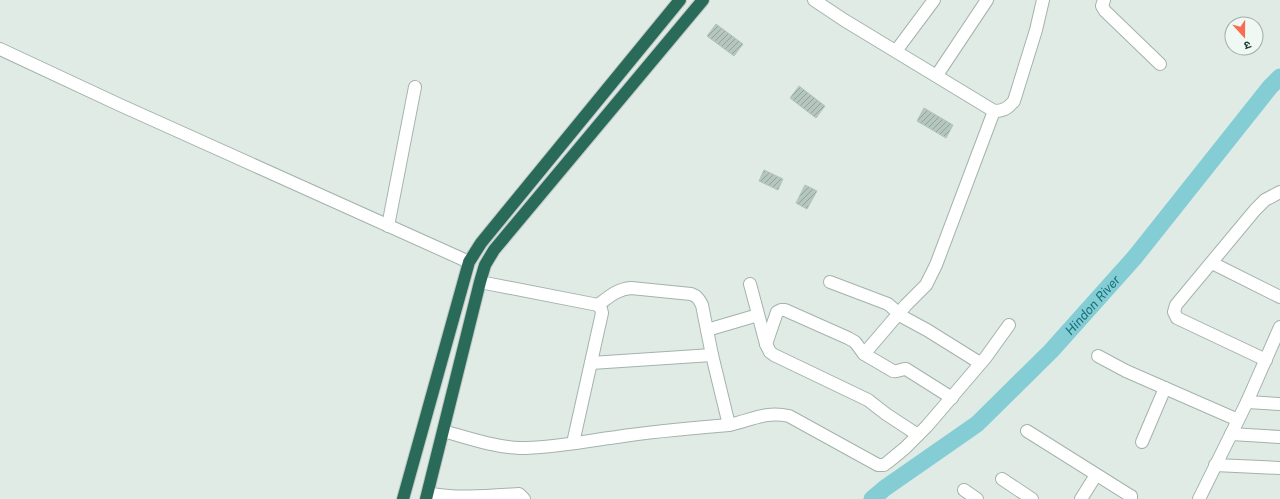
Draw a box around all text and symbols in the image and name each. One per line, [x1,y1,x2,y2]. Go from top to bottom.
north arrow [1224,16,1264,56]
text: उ [1242,39,1253,52]
water label: Hindon River [1062,272,1123,338]

